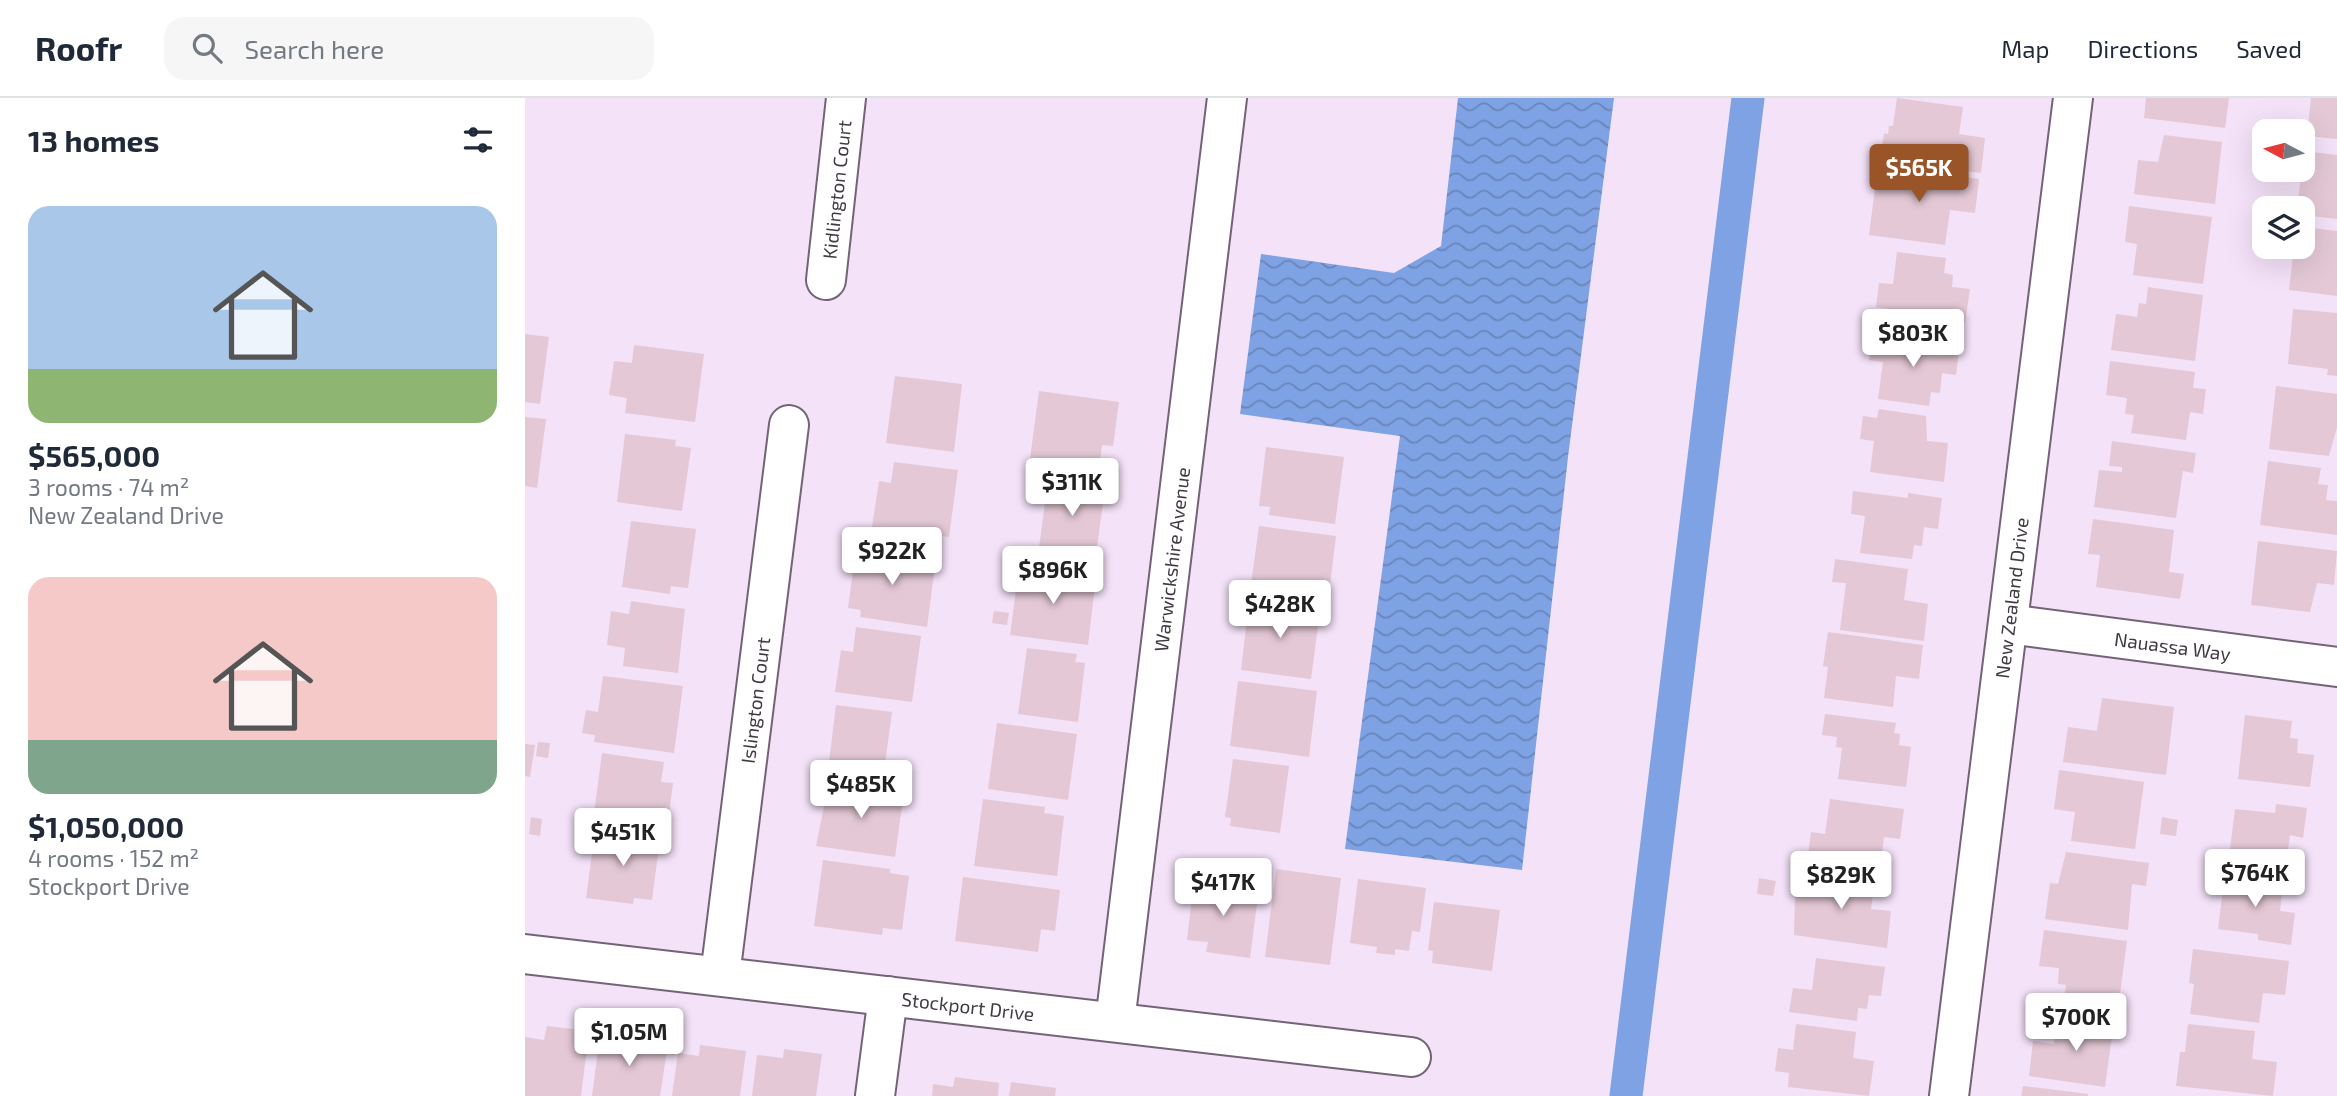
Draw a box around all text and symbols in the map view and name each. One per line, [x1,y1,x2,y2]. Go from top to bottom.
search box [164,17,654,80]
text: Roofr [35,28,122,68]
icon: search [188,29,226,67]
text: Search here [244,33,384,64]
text: Map [2001,34,2049,63]
text: Directions [2087,34,2198,63]
text: Saved [2236,34,2302,63]
street label: Kidlington Court [817,119,855,260]
north arrow [2252,119,2315,182]
map controls [2252,119,2315,259]
icon: filters [459,121,497,159]
text: 13 homes [28,122,159,158]
pin: $565K [1870,144,1968,204]
text: $565K [1886,153,1952,181]
button: layers [2252,196,2315,259]
icon: home [200,252,326,378]
pin: $803K [1864,310,1962,369]
text: $803K [1878,318,1948,346]
text: $565,000 [28,437,160,473]
pin: $311K [1023,458,1121,518]
street label: Warwickshire Avenue [1148,466,1194,653]
text: $311K [1042,467,1102,495]
text: 3 rooms · 74 m² [28,473,189,501]
text: New Zealand Drive [28,501,224,529]
street label: New Zealand Drive [1989,516,2032,680]
pin: $922K [843,528,941,587]
text: $922K [858,536,926,564]
pin: $896K [1004,546,1102,606]
text: $896K [1018,555,1088,583]
pin: $428K [1231,580,1329,640]
text: $428K [1245,589,1315,617]
icon: home [200,623,326,749]
street label: Nauassa Way [2113,627,2232,665]
street label: Islington Court [735,636,774,765]
pin: $485K [812,760,910,820]
text: $485K [826,769,896,797]
text: $1,050,000 [28,808,184,844]
pin: $451K [574,808,672,868]
text: $451K [590,817,656,845]
text: 4 rooms · 152 m² [28,844,199,872]
pin: $764K [2206,850,2304,909]
pin: $829K [1792,852,1890,911]
pin: $417K [1174,858,1272,918]
text: $764K [2221,858,2289,886]
text: $829K [1806,860,1876,888]
text: $417K [1191,867,1255,895]
text: Stockport Drive [28,872,190,900]
street label: Stockport Drive [900,986,1036,1025]
pin: $700K [2027,993,2125,1053]
text: $700K [2041,1002,2111,1030]
pin: $1.05M [572,1009,686,1068]
text: $1.05M [590,1017,668,1045]

